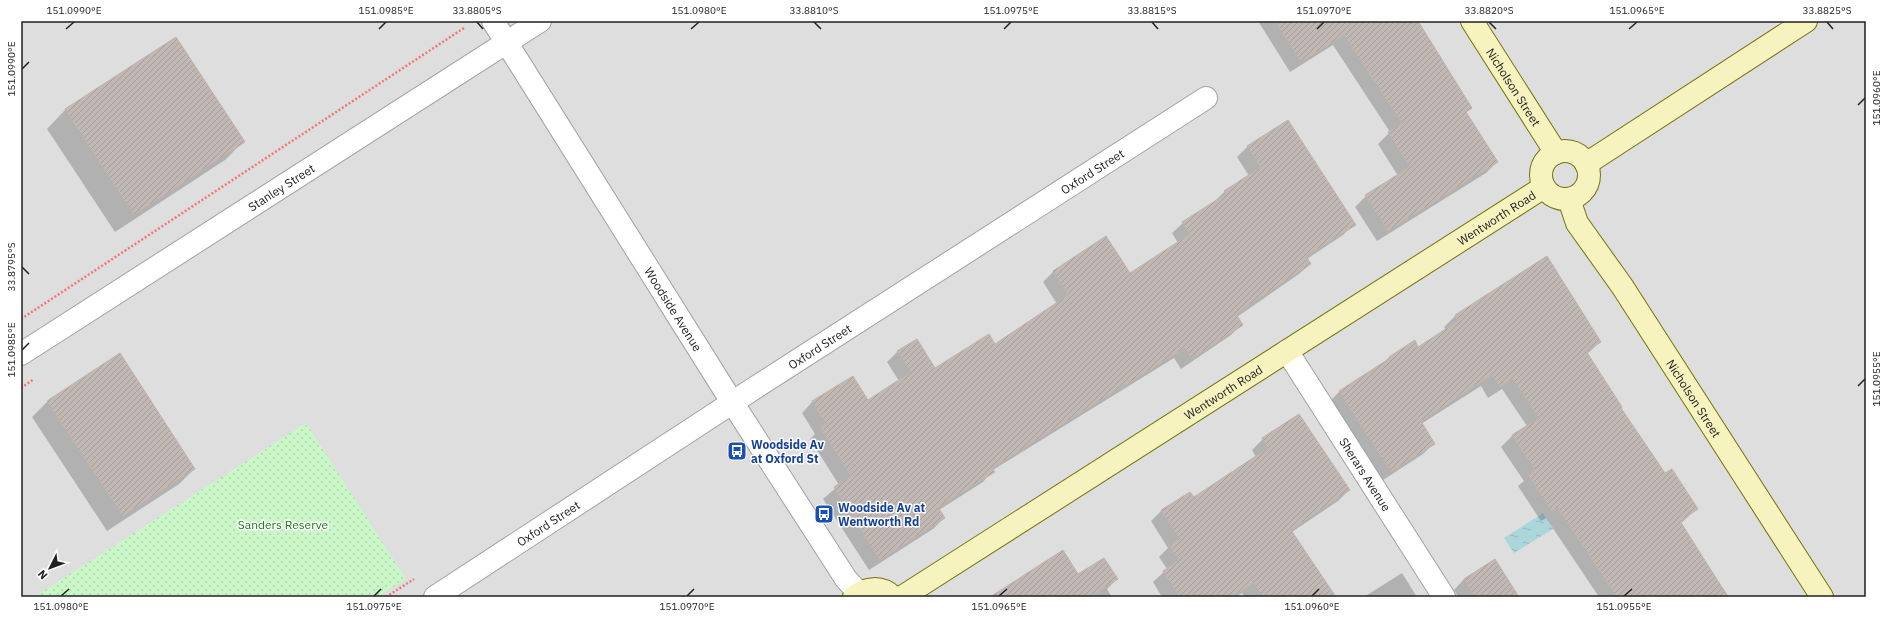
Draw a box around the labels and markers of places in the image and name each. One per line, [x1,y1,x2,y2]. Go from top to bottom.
place label: Woodside Av at Oxford St [751,437,824,466]
bus stop icon: Woodside Av at Oxford St [726,440,748,462]
place label: Woodside Av at Wentworth Rd [838,500,925,529]
bus stop icon: Woodside Av at Wentworth Rd [813,503,835,525]

